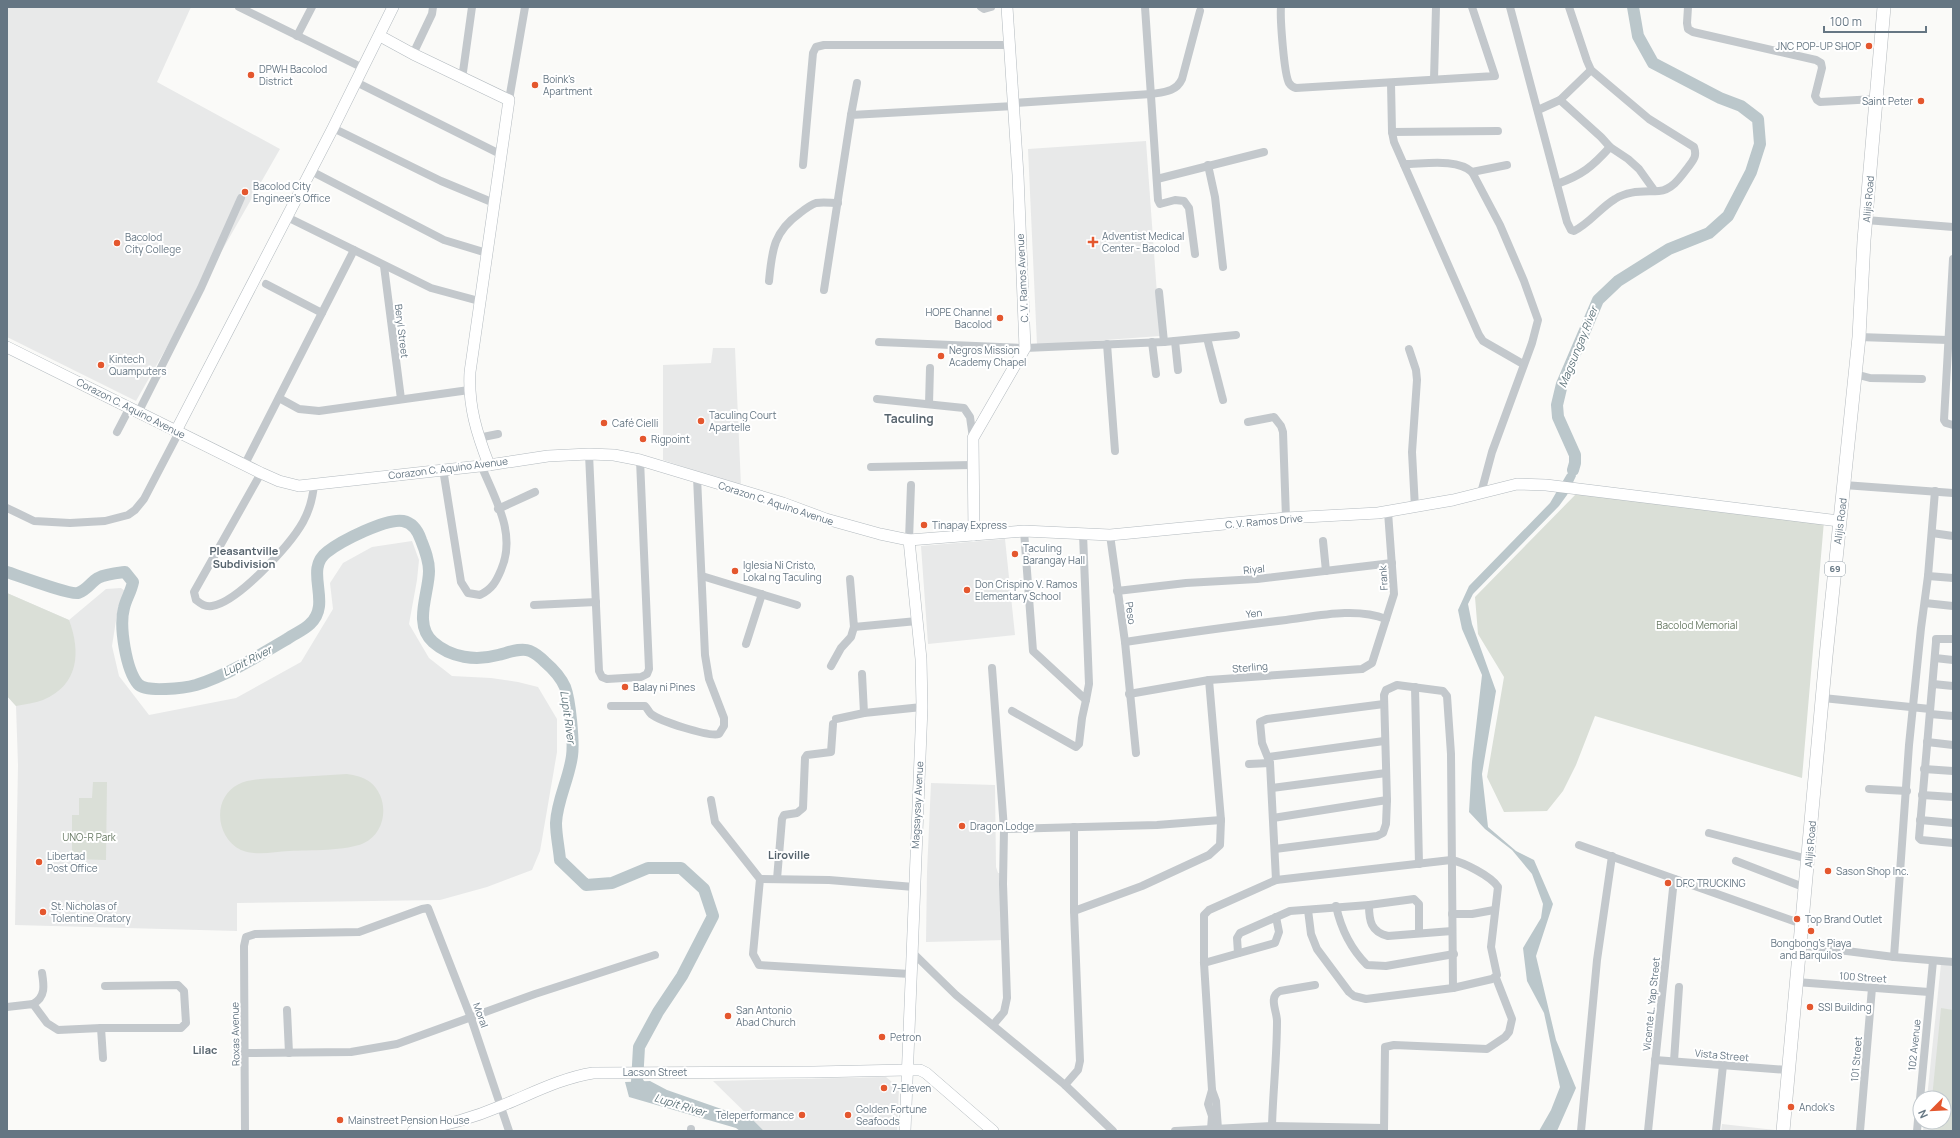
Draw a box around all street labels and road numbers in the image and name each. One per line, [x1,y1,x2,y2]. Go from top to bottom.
street label: Alijis Road [1859,175,1877,223]
street label: C. V. Ramos Avenue [1013,233,1031,323]
street label: Beryl Street [392,303,412,359]
street label: Corazon C. Aquino Avenue [74,374,188,442]
street label: Corazon C. Aquino Avenue [387,454,509,482]
street label: Corazon C. Aquino Avenue [716,478,836,528]
street label: Alijis Road [1830,497,1850,545]
street label: C. V. Ramos Drive [1225,511,1304,531]
street label: Riyal [1243,561,1265,577]
road number: 69 [1825,562,1845,576]
street label: Frank [1375,564,1391,591]
street label: Peso [1122,601,1140,625]
street label: Yen [1245,605,1263,621]
street label: Sterling [1231,658,1269,676]
street label: Magsaysay Avenue [908,761,926,849]
street label: Alijis Road [1801,820,1819,868]
street label: Vicente L. Yap Street [1639,956,1663,1052]
street label: 100 Street [1839,968,1887,986]
street label: Moral [470,1001,492,1029]
street label: Roxas Avenue [227,1002,243,1066]
street label: 102 Avenue [1904,1018,1924,1072]
street label: 101 Street [1847,1036,1865,1082]
street label: Vista Street [1694,1046,1750,1064]
street label: Lacson Street [623,1065,687,1079]

